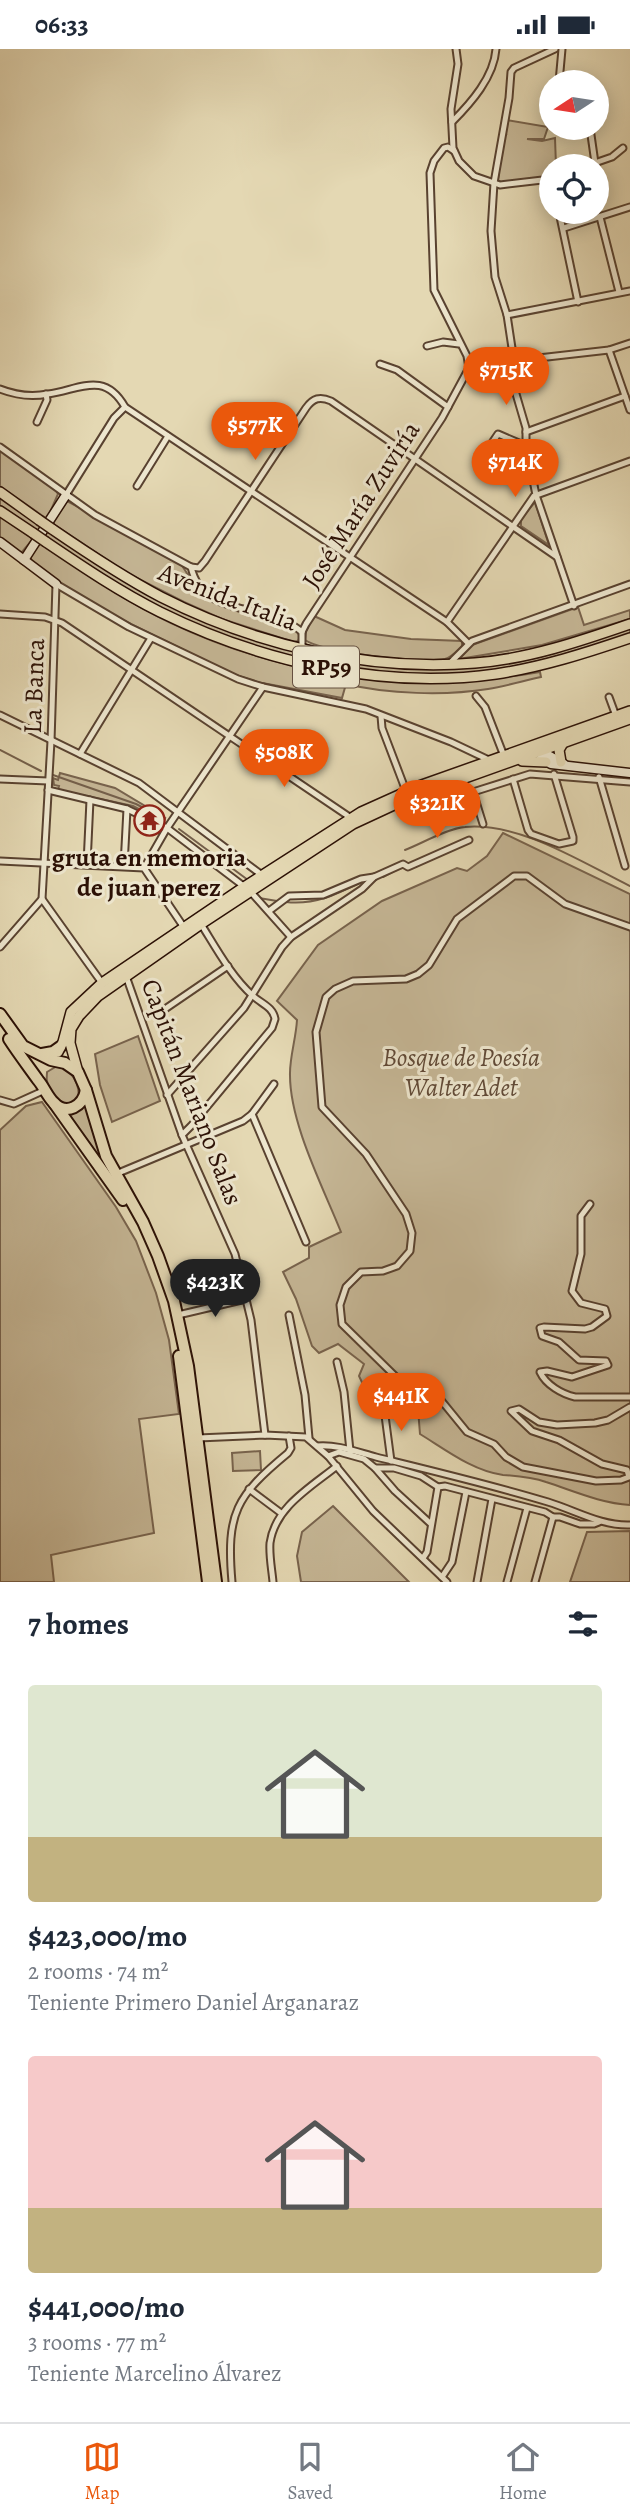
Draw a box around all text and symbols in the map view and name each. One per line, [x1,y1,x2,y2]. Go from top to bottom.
text: 06:33 [35,7,89,42]
north arrow [539,70,609,140]
map controls [539,70,609,224]
button: locate [539,154,609,224]
pin: $715K [457,347,555,407]
text: $715K [479,354,533,385]
pin: $577K [206,403,304,462]
text: $577K [227,409,283,440]
street label: José María Zuviría [294,415,428,595]
pin: $714K [466,440,564,499]
text: $714K [488,446,542,477]
street label: Avenida Italia [153,554,302,640]
street label: La Banca [15,638,53,734]
road number: RP59 [293,647,359,687]
pin: $508K [235,729,333,789]
text: $508K [255,736,313,767]
pin: $321K [388,781,486,840]
text: $321K [409,787,465,818]
temple icon: gruta en memoria de juan perez [132,804,166,838]
place label: gruta en memoria de juan perez [52,840,247,905]
street label: Capitán Mariano Salas [133,974,251,1210]
park label: Bosque de Poesía Walter Adet [382,1040,540,1105]
pin: $423K [166,1259,264,1319]
text: $423K [186,1266,244,1297]
pin: $441K [352,1373,450,1433]
text: $441K [373,1380,429,1411]
text: 7 homes [28,1604,129,1644]
icon: filters [564,1605,602,1643]
icon: home [252,1731,378,1857]
text: $423,000/mo [28,1916,187,1956]
text: 2 rooms · 74 m² [28,1956,168,1987]
text: Teniente Primero Daniel Arganaraz [28,1987,359,2018]
icon: home [252,2102,378,2228]
text: $441,000/mo [28,2287,185,2327]
text: 3 rooms · 77 m² [28,2327,166,2358]
text: Teniente Marcelino Álvarez [28,2358,282,2389]
tab: Map [83,2438,121,2506]
tab: Saved [288,2438,333,2506]
tab: Home [499,2438,547,2506]

